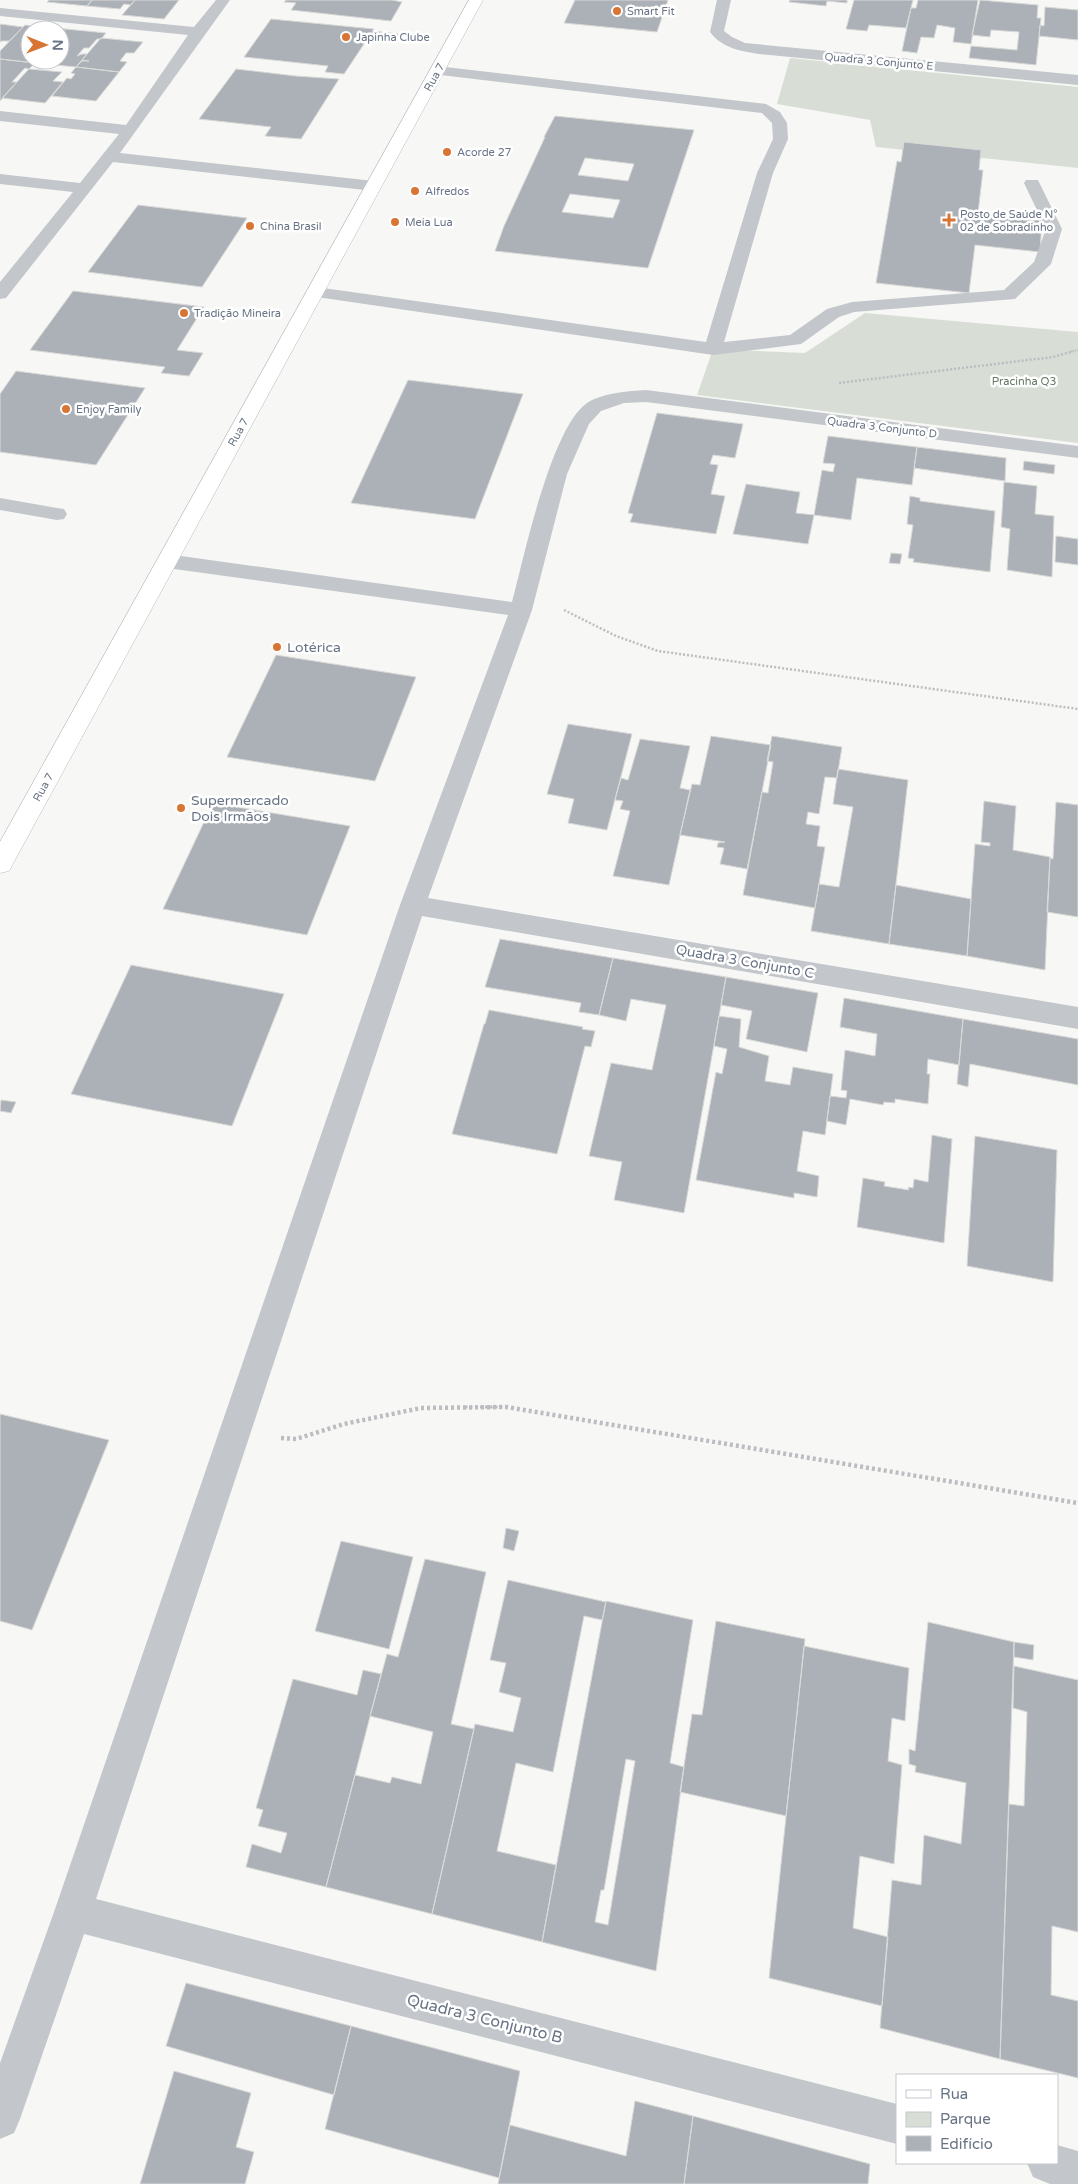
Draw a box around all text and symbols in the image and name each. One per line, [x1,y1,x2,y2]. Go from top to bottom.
marker: Smart Fit [611,5,623,17]
place label: Smart Fit [627,5,675,18]
north arrow [20,20,70,70]
marker: Japinha Clube [340,31,352,43]
place label: Japinha Clube [356,31,430,44]
text: N [49,39,66,51]
street label: Quadra 3 Conjunto E [824,50,934,73]
street label: Rua 7 [421,61,448,94]
marker: Acorde 27 [441,146,453,158]
place label: Acorde 27 [457,146,512,159]
marker: Alfredos [409,185,421,197]
place label: Alfredos [425,185,469,198]
place label: Posto de Saúde N° 02 de Sobradinho [960,208,1058,234]
marker: Posto de Saúde N° 02 de Sobradinho [942,213,956,227]
marker: Meia Lua [389,216,401,228]
place label: Meia Lua [405,216,453,229]
marker: China Brasil [244,220,256,232]
place label: China Brasil [260,220,322,233]
marker: Tradição Mineira [178,307,190,319]
place label: Tradição Mineira [194,307,281,320]
park label: Pracinha Q3 [992,375,1056,388]
marker: Enjoy Family [60,403,72,415]
place label: Enjoy Family [76,403,141,416]
street label: Quadra 3 Conjunto D [826,414,938,441]
street label: Rua 7 [225,416,252,449]
place label: Lotérica [287,639,341,656]
marker: Lotérica [271,641,283,653]
street label: Rua 7 [30,771,57,804]
place label: Supermercado Dois Irmãos [191,792,289,825]
marker: Supermercado Dois Irmãos [175,802,187,814]
street label: Quadra 3 Conjunto C [675,941,816,982]
street label: Quadra 3 Conjunto B [405,1990,565,2048]
legend [896,2074,1058,2164]
text: Rua [940,2085,968,2103]
text: Parque [940,2110,991,2128]
text: Edifício [940,2135,993,2153]

